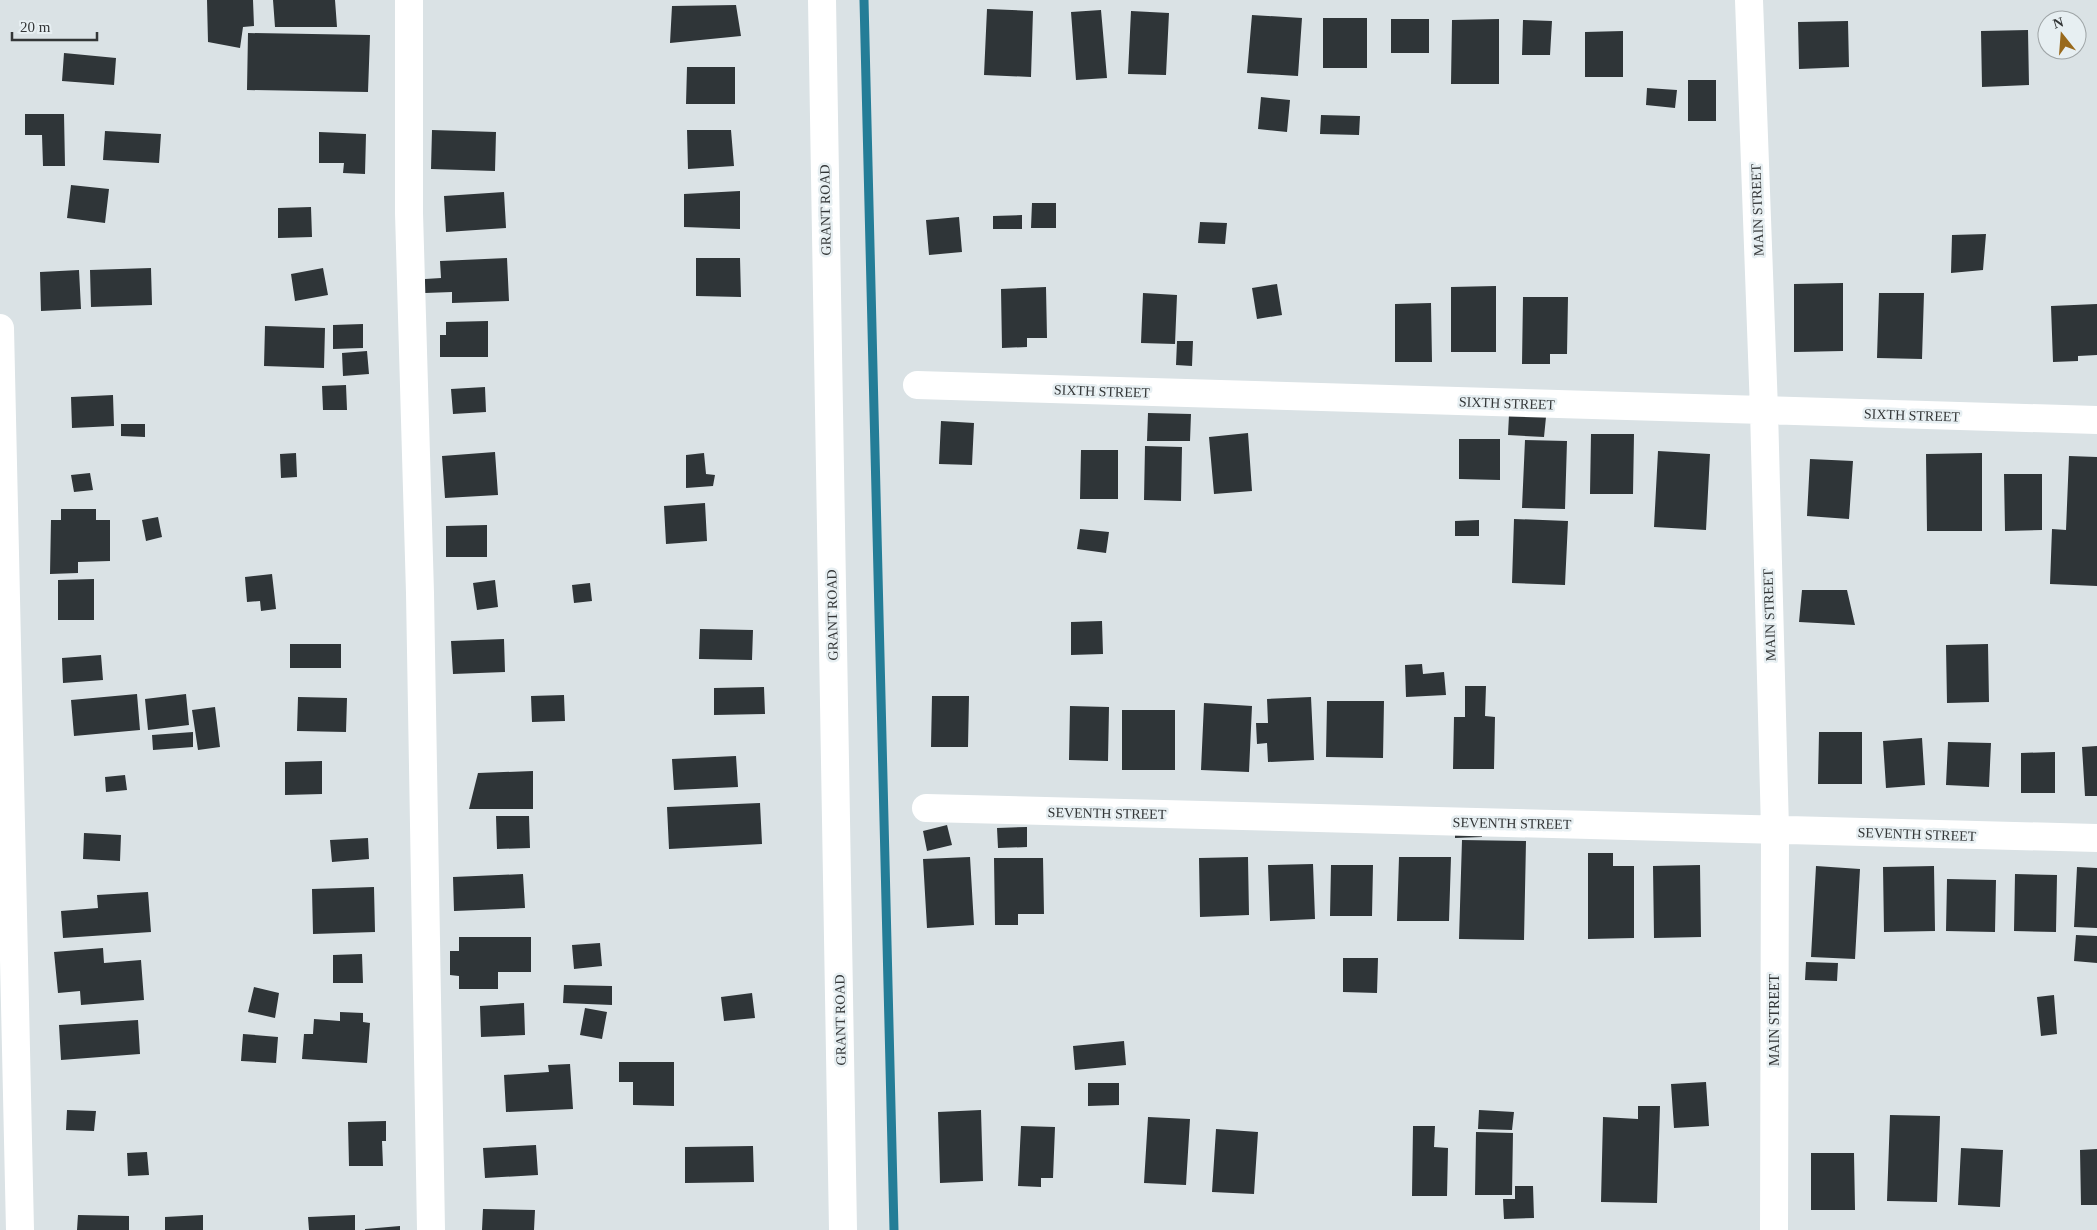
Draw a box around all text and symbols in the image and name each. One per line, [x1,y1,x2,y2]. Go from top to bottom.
scale bar [12,10,98,42]
north arrow [2037,10,2087,60]
text: N [2051,14,2065,32]
text: 20 m [20,19,51,35]
street label: MAIN STREET [1748,163,1767,256]
street label: GRANT ROAD [817,164,834,256]
street label: SIXTH STREET [1054,382,1151,401]
street label: SIXTH STREET [1459,394,1556,413]
street label: SIXTH STREET [1864,406,1961,425]
street label: MAIN STREET [1760,568,1779,661]
street label: GRANT ROAD [824,569,841,661]
street label: SEVENTH STREET [1048,805,1167,822]
street label: SEVENTH STREET [1453,815,1572,832]
street label: SEVENTH STREET [1857,825,1977,844]
street label: MAIN STREET [1767,973,1782,1066]
street label: GRANT ROAD [832,974,849,1066]

